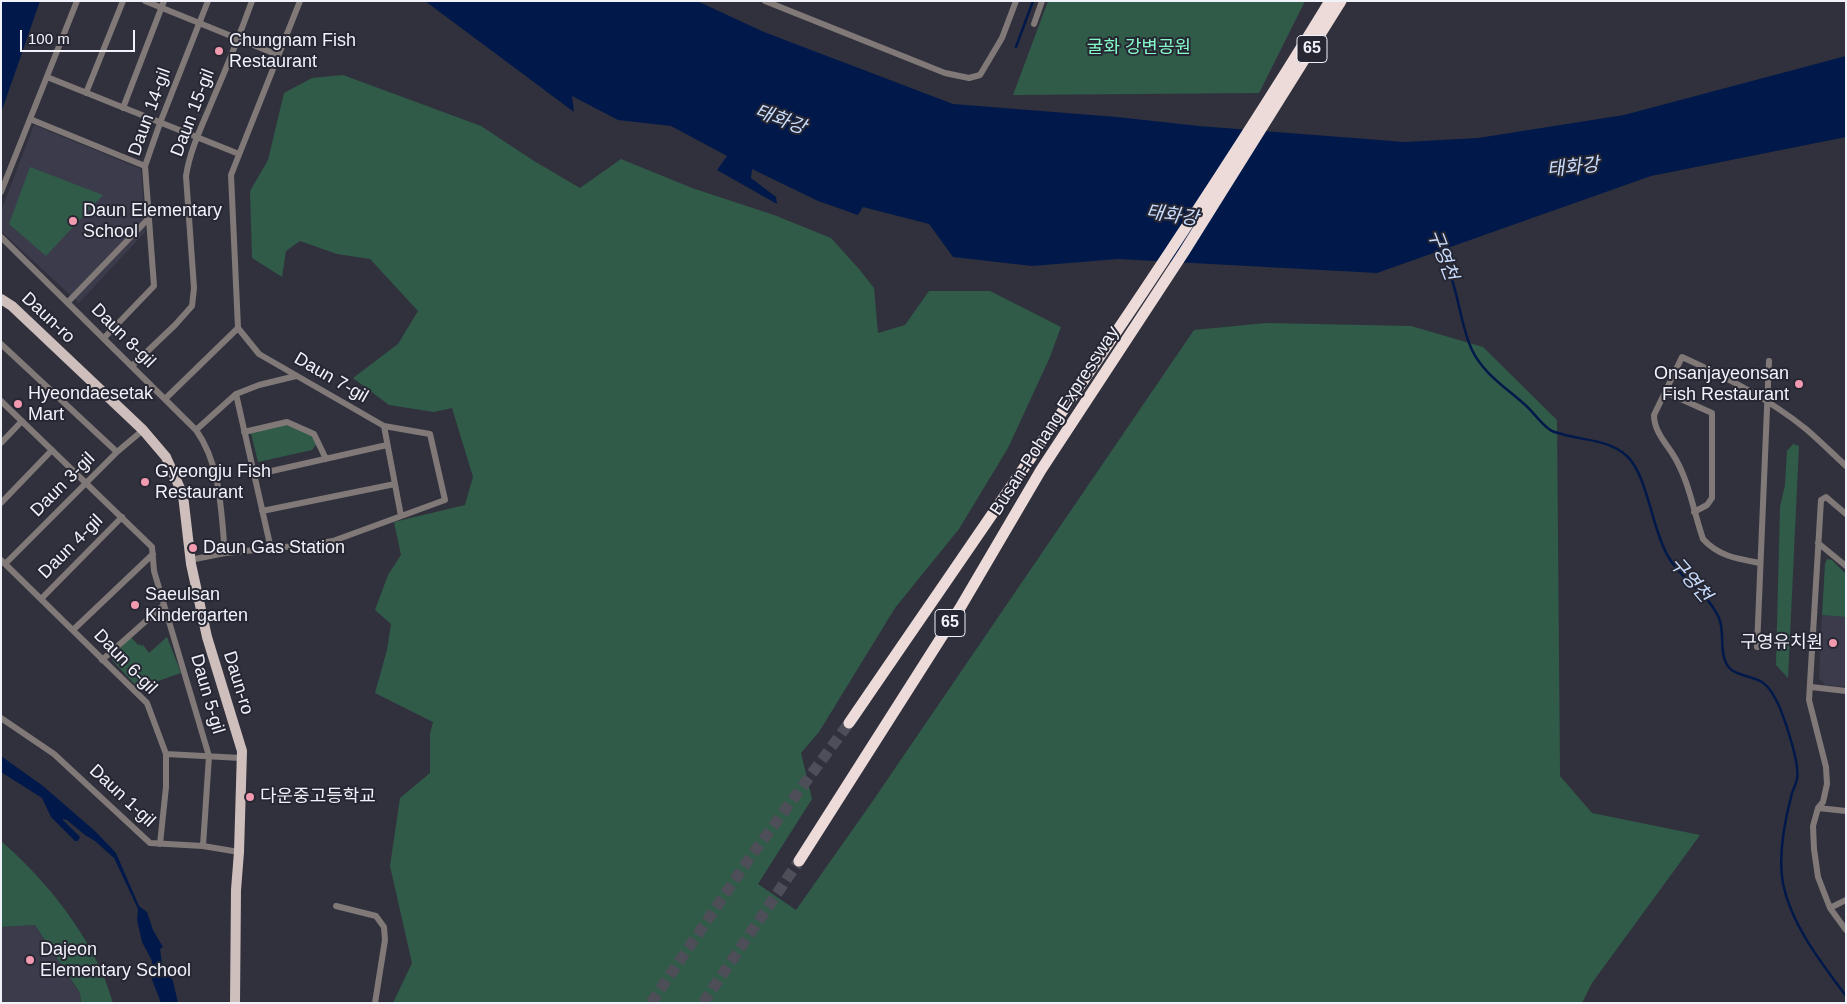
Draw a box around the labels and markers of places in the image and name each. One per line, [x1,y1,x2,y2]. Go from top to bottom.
place label: Chungnam Fish Restaurant [229,30,356,72]
marker: Chungnam Fish Restaurant [213,45,225,57]
place label: Daun Elementary School [83,200,222,242]
marker: Daun Elementary School [67,215,79,227]
place label: Onsanjayeonsan Fish Restaurant [1654,363,1789,406]
marker: Onsanjayeonsan Fish Restaurant [1793,378,1805,390]
place label: Hyeondaesetak Mart [28,383,153,426]
marker: Hyeondaesetak Mart [12,398,24,410]
place label: Gyeongju Fish Restaurant [155,461,271,504]
marker: Gyeongju Fish Restaurant [139,476,151,488]
place label: Daun Gas Station [203,537,345,559]
marker: Daun Gas Station [187,542,199,554]
place label: Saeulsan Kindergarten [145,584,248,626]
marker: Saeulsan Kindergarten [129,599,141,611]
place label: 구영유치원 [1740,632,1823,654]
marker: 구영유치원 [1827,637,1839,649]
place label: 다운중고등학교 [260,786,376,808]
marker: 다운중고등학교 [244,791,256,803]
place label: Dajeon Elementary School [40,939,191,982]
marker: Dajeon Elementary School [24,954,36,966]

